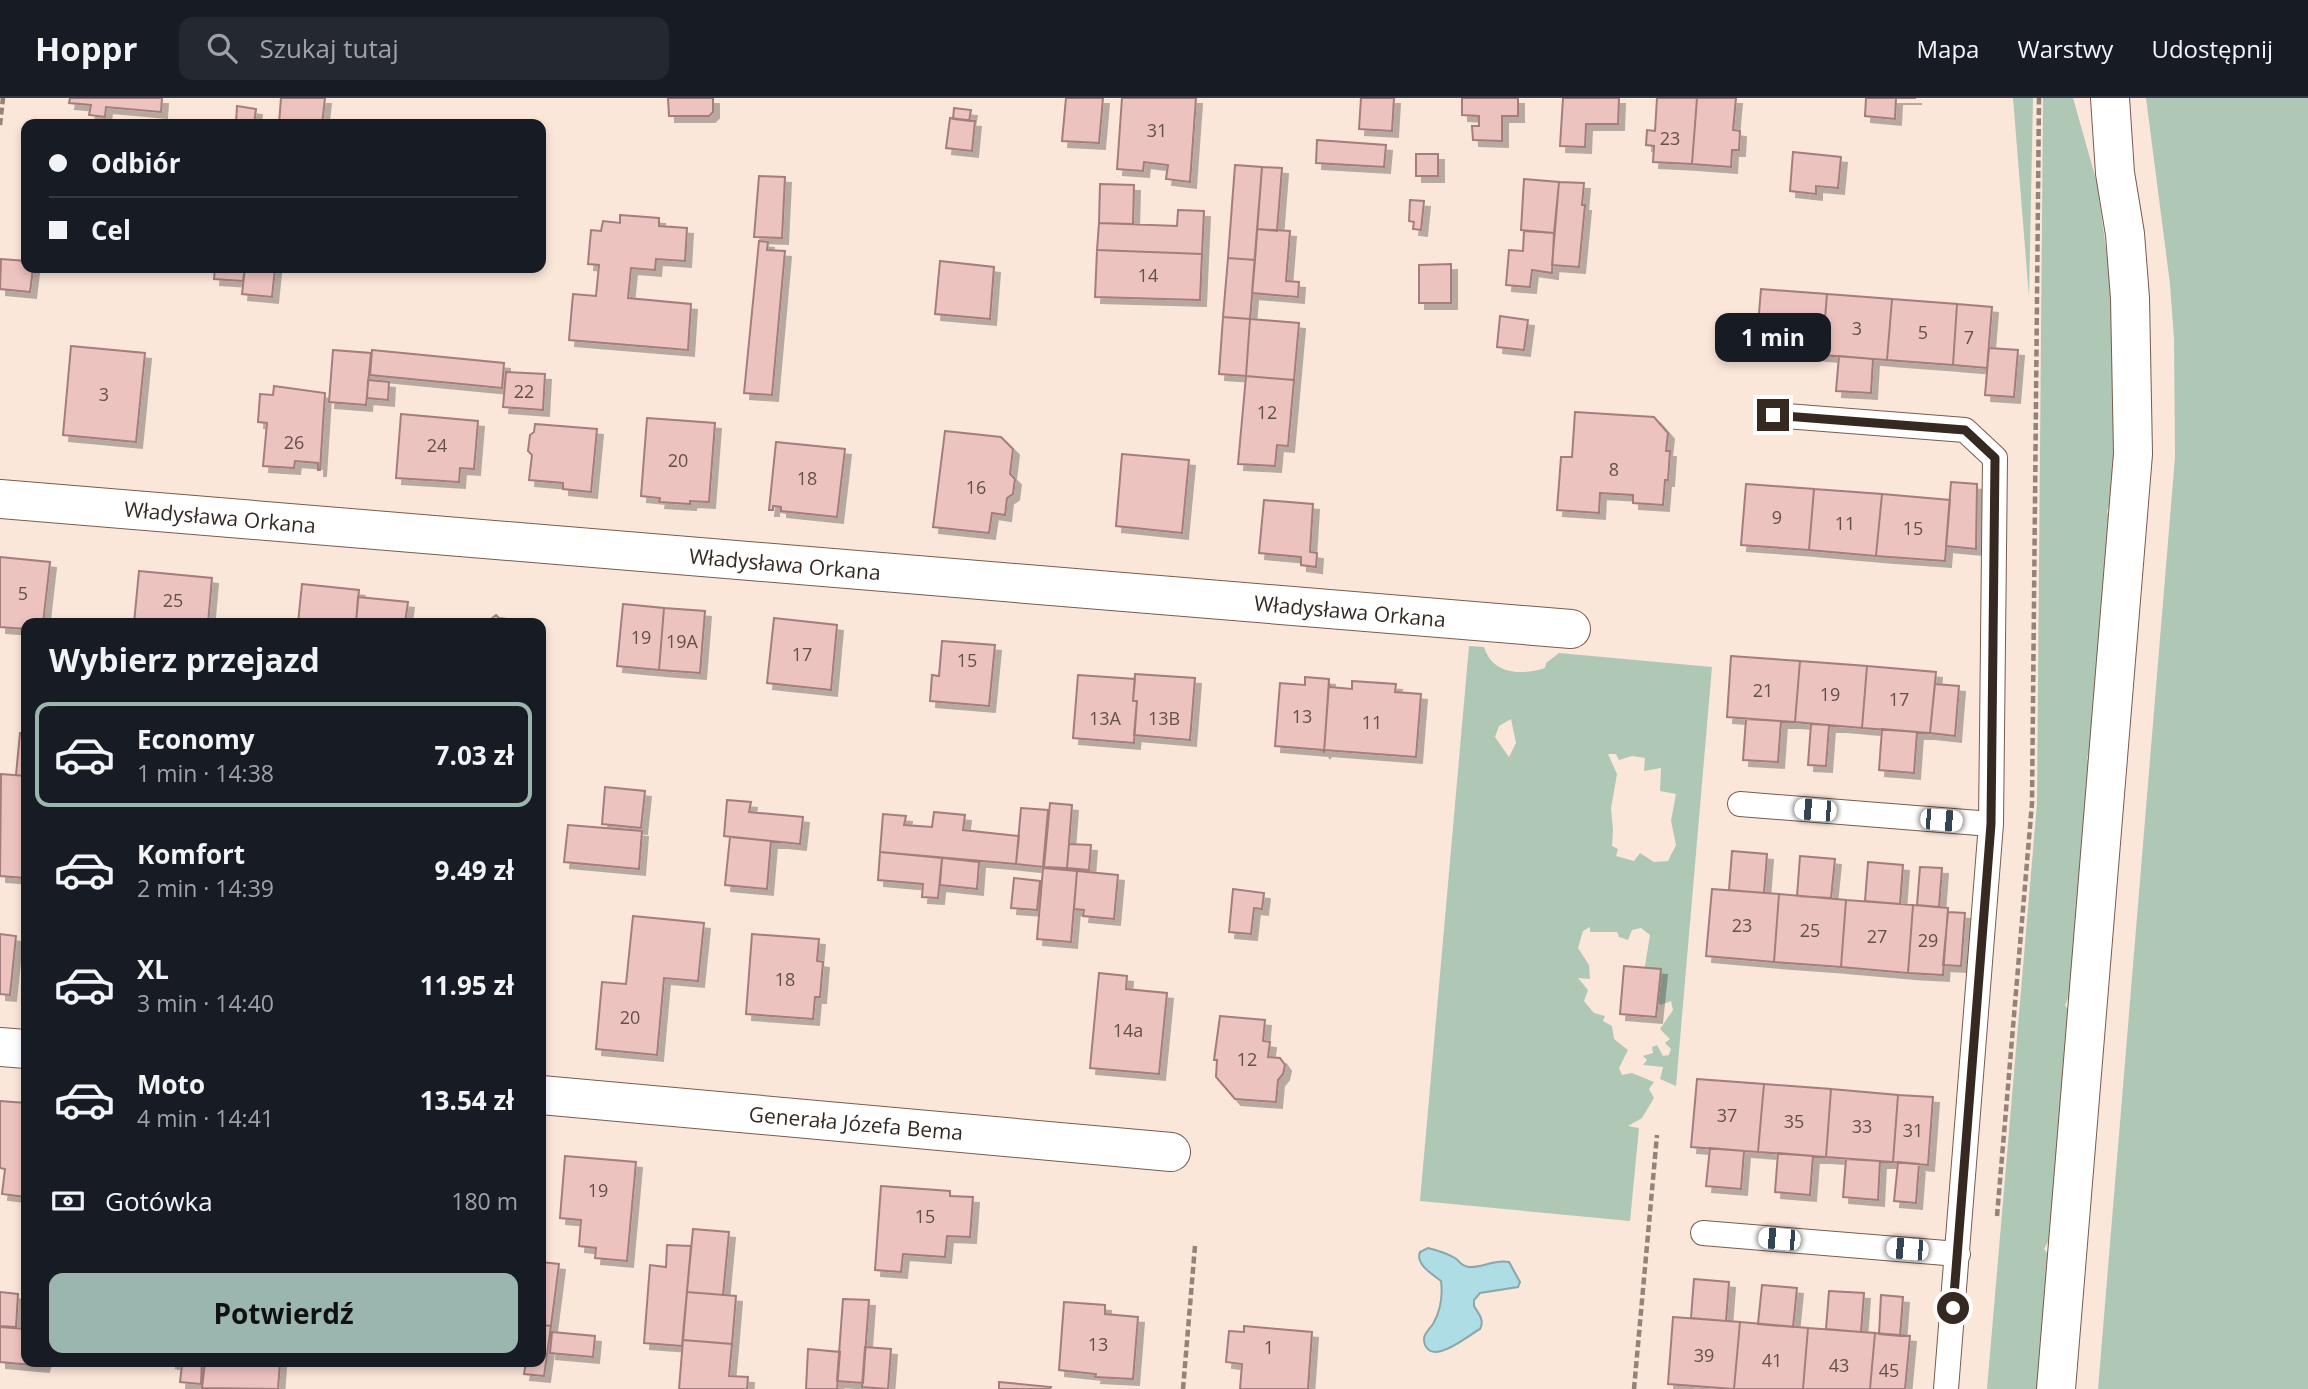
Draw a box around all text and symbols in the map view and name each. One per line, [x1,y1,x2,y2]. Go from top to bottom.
search box [179,17,669,80]
text: Hoppr [35,26,137,71]
icon: search [203,29,241,67]
text: Szukaj tutaj [259,30,399,66]
text: Mapa [1917,32,1979,65]
text: Warstwy [2017,32,2113,65]
text: Udostępnij [2151,32,2273,65]
house number: 31 [1147,118,1167,142]
house number: 23 [1660,126,1680,150]
text: Odbiór [91,145,180,181]
text: Cel [91,212,131,248]
house number: 14 [1138,263,1158,287]
callout: 1 min [1715,314,1831,362]
house number: 3 [1852,316,1862,340]
house number: 5 [1918,320,1928,344]
text: 1 min [1741,321,1805,353]
house number: 7 [1964,325,1974,349]
house number: 22 [514,379,534,403]
house number: 3 [99,382,109,406]
route end [1757,399,1789,431]
house number: 12 [1257,400,1277,424]
house number: 26 [284,430,304,454]
house number: 24 [427,433,447,457]
house number: 20 [668,448,688,472]
house number: 8 [1609,457,1619,481]
house number: 18 [797,466,817,490]
house number: 16 [966,475,986,499]
street label: Władysława Orkana [123,495,317,539]
house number: 9 [1772,505,1782,529]
house number: 11 [1835,511,1855,535]
house number: 15 [1903,516,1923,540]
street label: Władysława Orkana [688,542,882,586]
house number: 5 [18,581,28,605]
house number: 25 [163,588,183,612]
street label: Władysława Orkana [1253,589,1447,633]
house number: 19 [631,625,651,649]
house number: 19A [666,629,699,653]
text: Wybierz przejazd [49,638,320,681]
house number: 17 [792,642,812,666]
house number: 15 [957,648,977,672]
house number: 21 [1753,678,1773,702]
house number: 19 [1820,682,1840,706]
house number: 17 [1889,687,1909,711]
house number: 13 [1292,704,1312,728]
house number: 13A [1089,706,1122,730]
house number: 13B [1148,706,1180,730]
house number: 11 [1362,710,1382,734]
text: Economy [137,721,255,757]
icon: car [53,723,116,786]
text: 7.03 zł [435,737,514,773]
text: 1 min · 14:38 [137,757,274,789]
car [1794,798,1837,822]
car [1920,808,1963,832]
text: Komfort [137,836,245,872]
icon: car [53,838,116,901]
text: 9.49 zł [435,852,514,888]
text: 2 min · 14:39 [137,872,274,904]
house number: 23 [1732,913,1752,937]
house number: 25 [1800,918,1820,942]
house number: 27 [1867,924,1887,948]
house number: 29 [1918,928,1938,952]
text: XL [137,951,169,987]
icon: car [53,953,116,1016]
text: 11.95 zł [420,967,514,1003]
house number: 18 [775,967,795,991]
text: 3 min · 14:40 [137,987,274,1019]
house number: 20 [620,1005,640,1029]
house number: 14a [1113,1018,1143,1042]
house number: 12 [1237,1047,1257,1071]
text: Moto [137,1066,205,1102]
icon: car [53,1068,116,1131]
text: 13.54 zł [420,1082,514,1118]
street label: Generała Józefa Bema [748,1100,964,1146]
text: 4 min · 14:41 [137,1102,274,1134]
house number: 37 [1717,1103,1737,1127]
house number: 35 [1784,1109,1804,1133]
house number: 33 [1852,1114,1872,1138]
house number: 31 [1903,1118,1923,1142]
house number: 19 [588,1178,608,1202]
icon: cash [49,1182,87,1220]
text: Gotówka [105,1183,213,1219]
text: 180 m [451,1185,518,1217]
house number: 15 [915,1204,935,1228]
car [1758,1227,1801,1251]
car [1886,1237,1929,1261]
button: Potwierdź [49,1273,518,1353]
route start [1937,1292,1969,1324]
house number: 13 [1088,1332,1108,1356]
house number: 1 [1264,1335,1274,1359]
house number: 39 [1694,1343,1714,1367]
house number: 41 [1762,1348,1782,1372]
house number: 43 [1829,1353,1849,1377]
house number: 45 [1879,1358,1899,1382]

